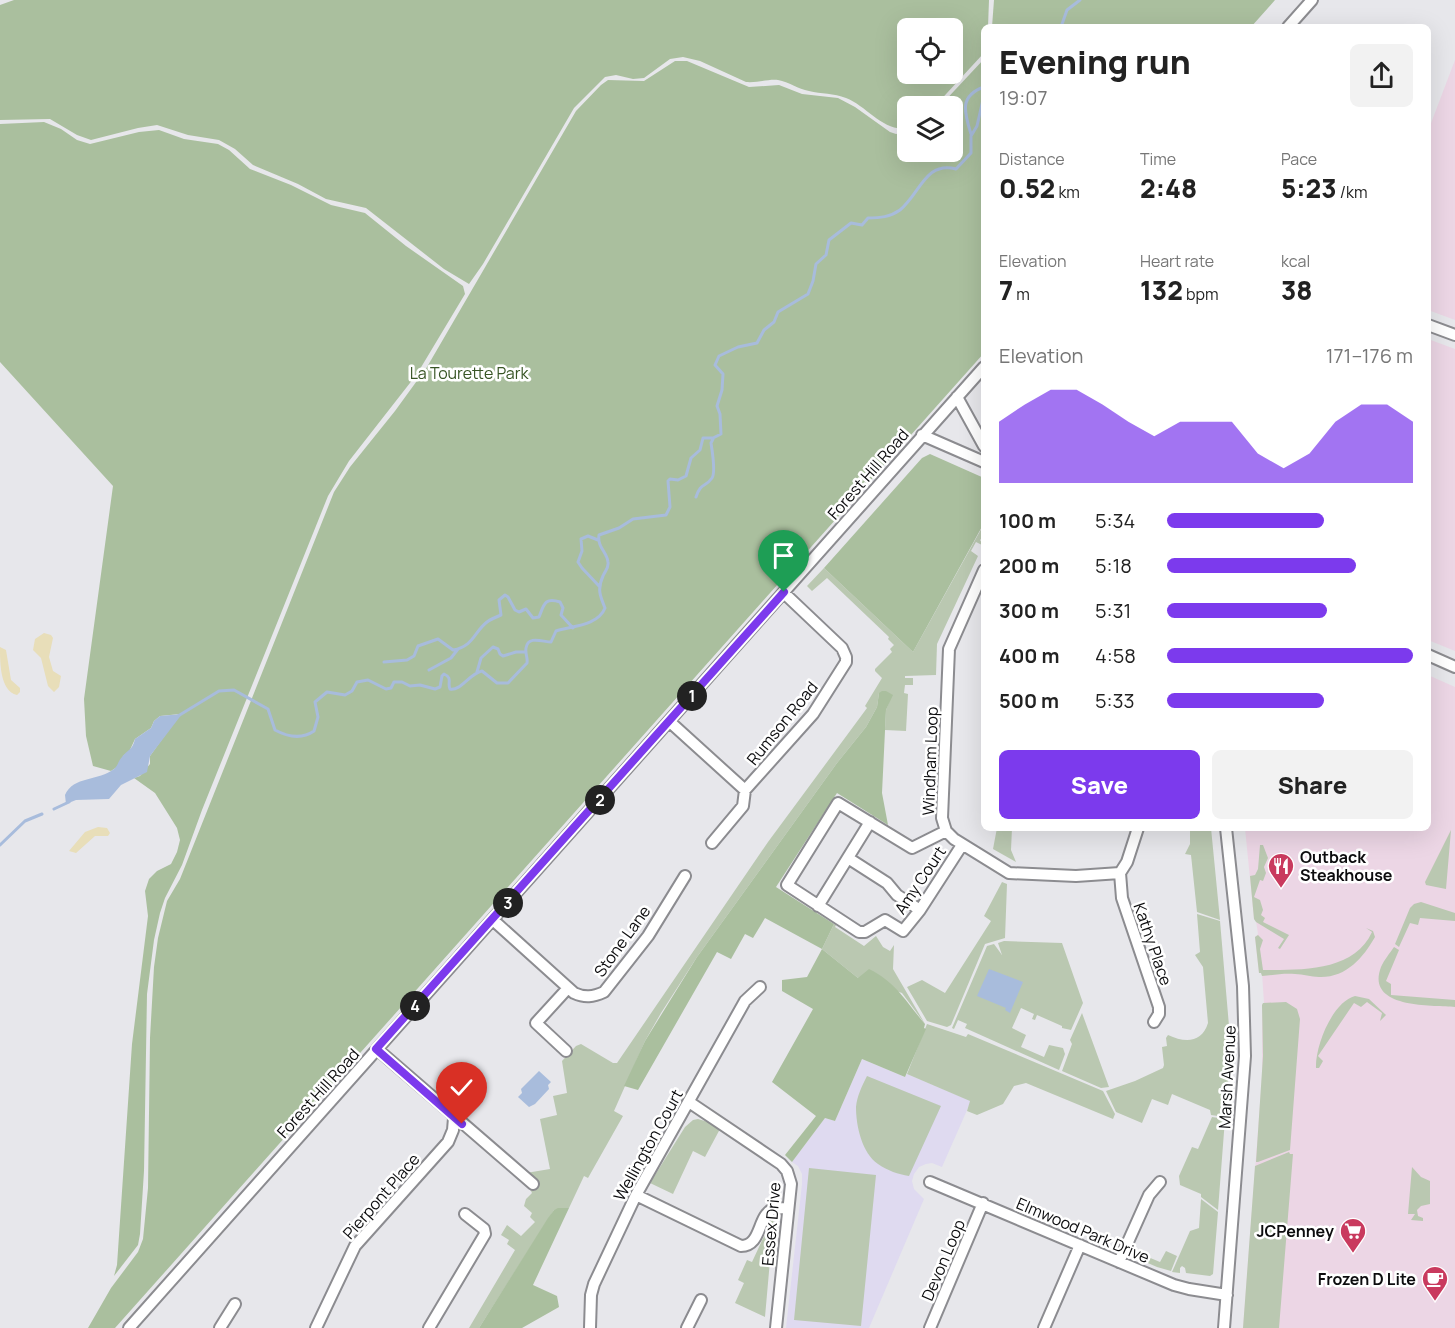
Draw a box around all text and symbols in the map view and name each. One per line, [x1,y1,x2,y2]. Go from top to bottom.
map controls [897,18,963,162]
button: locate [897,18,963,84]
text: Evening run [999,39,1191,84]
button: share [1350,44,1413,107]
text: 19:07 [999,84,1047,111]
button: layers [897,96,963,162]
text: Distance [999,148,1065,170]
text: Time [1140,148,1176,170]
text: Pace [1281,148,1317,170]
text: 0.52 [999,170,1055,206]
text: 2:48 [1140,170,1197,206]
text: 5:23 [1281,170,1337,206]
text: km [1055,181,1080,203]
text: /km [1337,181,1368,203]
text: Elevation [999,250,1067,272]
text: Heart rate [1140,250,1214,272]
text: kcal [1281,250,1310,272]
text: 7 [999,272,1013,308]
text: 132 [1140,272,1183,308]
text: 38 [1281,272,1313,308]
text: m [1013,283,1030,305]
text: bpm [1183,283,1219,305]
text: Elevation [999,342,1083,369]
text: 171–176 m [1326,342,1413,369]
park label: La Tourette Park [410,362,529,384]
street label: Forest Hill Road [822,424,914,524]
text: 100 m [999,507,1056,534]
text: 5:34 [1095,507,1135,534]
pin [758,530,809,592]
icon: arrive [767,539,800,572]
text: 200 m [999,552,1059,579]
text: 5:18 [1095,552,1132,579]
text: 300 m [999,597,1059,624]
text: 5:31 [1095,597,1131,624]
text: 400 m [999,642,1059,669]
text: 4:58 [1095,642,1136,669]
street label: Rumson Road [741,677,823,769]
pin: 1 [677,681,707,711]
text: 1 [688,685,696,707]
text: 500 m [999,687,1059,714]
text: 5:33 [1095,687,1135,714]
street label: Windham Loop [917,706,943,816]
button: Save [999,750,1200,819]
button: Share [1212,750,1413,819]
pin: 2 [585,785,615,815]
text: 2 [595,789,605,811]
street label: Amy Court [889,842,951,918]
place label: Outback Steakhouse [1300,846,1393,886]
restaurant icon: Outback Steakhouse [1266,851,1296,889]
pin: 3 [493,888,523,918]
text: 3 [503,892,513,914]
street label: Kathy Place [1129,900,1177,988]
street label: Stone Lane [589,901,655,981]
pin: 4 [400,991,430,1021]
text: 4 [410,995,420,1017]
street label: Marsh Avenue [1213,1025,1241,1129]
street label: Forest Hill Road [272,1043,364,1143]
pin [436,1062,487,1124]
icon: check [445,1071,478,1104]
street label: Wellington Court [608,1085,688,1205]
street label: Pierpont Place [338,1148,424,1244]
street label: Essex Drive [756,1181,786,1267]
street label: Elmwood Park Drive [1013,1192,1153,1268]
street label: Devon Loop [916,1216,970,1304]
supermarket icon: JCPenney [1338,1216,1368,1254]
place label: JCPenney [1256,1220,1334,1242]
cafe icon: Frozen D Lite [1420,1264,1450,1302]
place label: Frozen D Lite [1318,1268,1416,1290]

